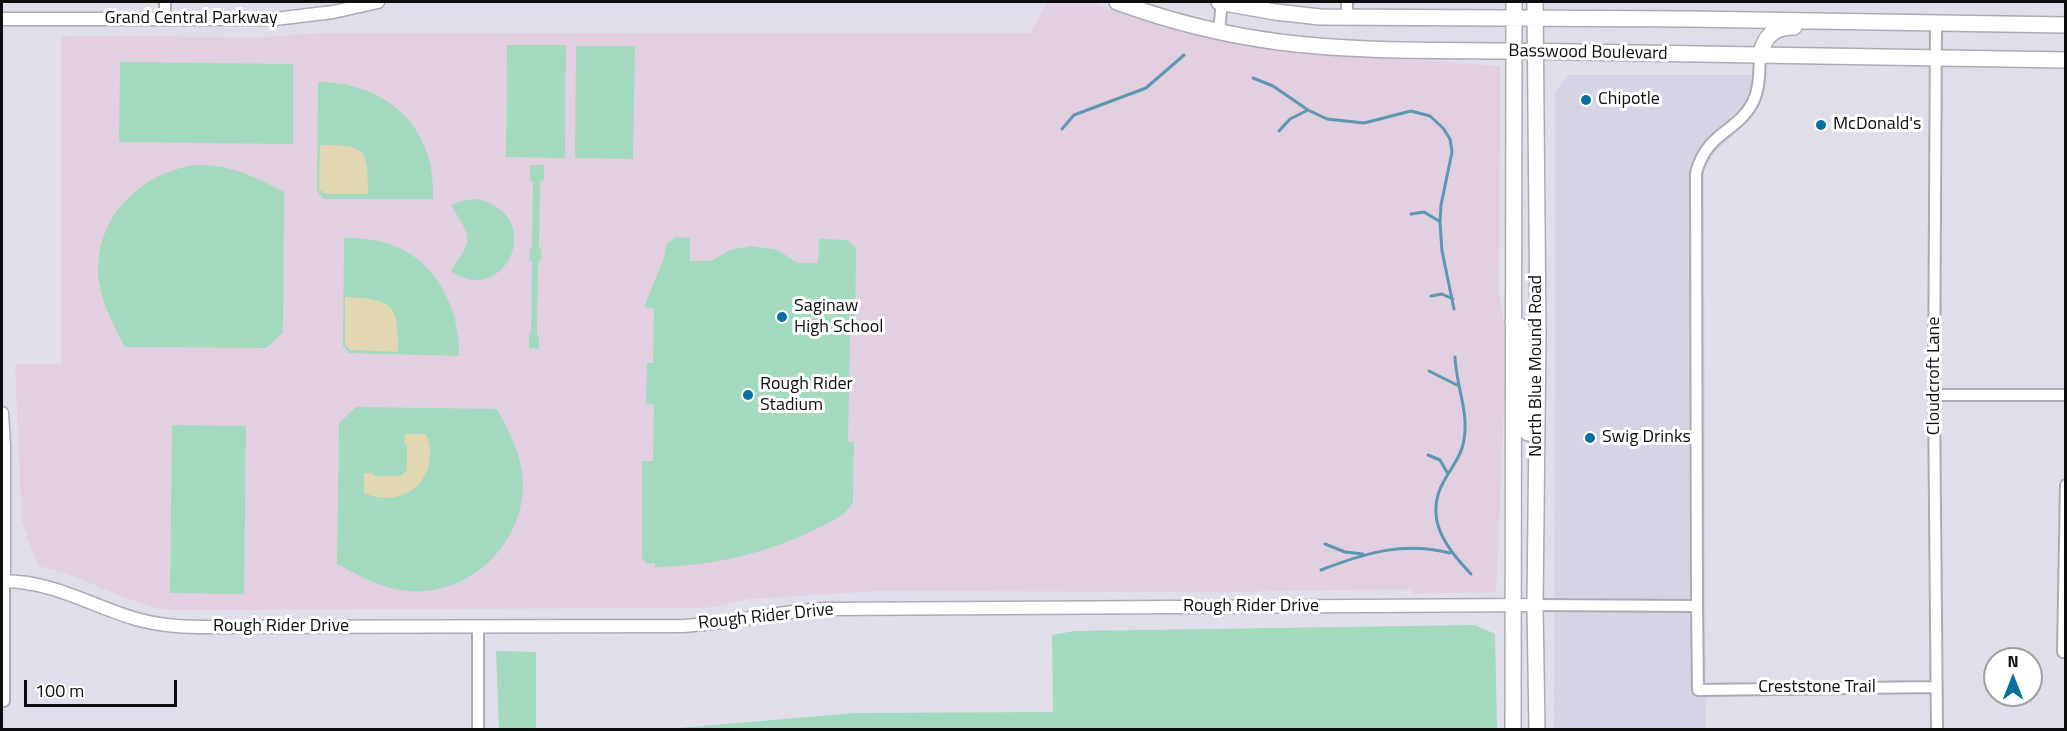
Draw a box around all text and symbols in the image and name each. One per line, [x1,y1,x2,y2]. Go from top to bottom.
street label: Grand Central Parkway [104,8,278,30]
street label: Basswood Boulevard [1508,41,1668,65]
place label: Chipotle [1598,89,1660,111]
marker: Chipotle [1579,93,1593,107]
place label: McDonald's [1833,114,1921,136]
marker: McDonald's [1814,118,1828,132]
street label: North Blue Mound Road [1526,275,1548,457]
place label: Saginaw High School [794,296,883,338]
marker: Saginaw High School [775,310,789,324]
street label: Cloudcroft Lane [1924,317,1946,435]
place label: Rough Rider Stadium [760,374,853,416]
marker: Rough Rider Stadium [741,388,755,402]
place label: Swig Drinks [1602,427,1691,449]
marker: Swig Drinks [1583,431,1597,445]
street label: Rough Rider Drive [1183,596,1319,618]
street label: Rough Rider Drive [697,599,835,635]
street label: Rough Rider Drive [213,616,349,638]
north arrow [1983,647,2043,707]
text: N [2007,649,2019,673]
scale bar [27,668,180,706]
text: 100 m [35,677,84,704]
street label: Creststone Trail [1758,677,1876,699]

